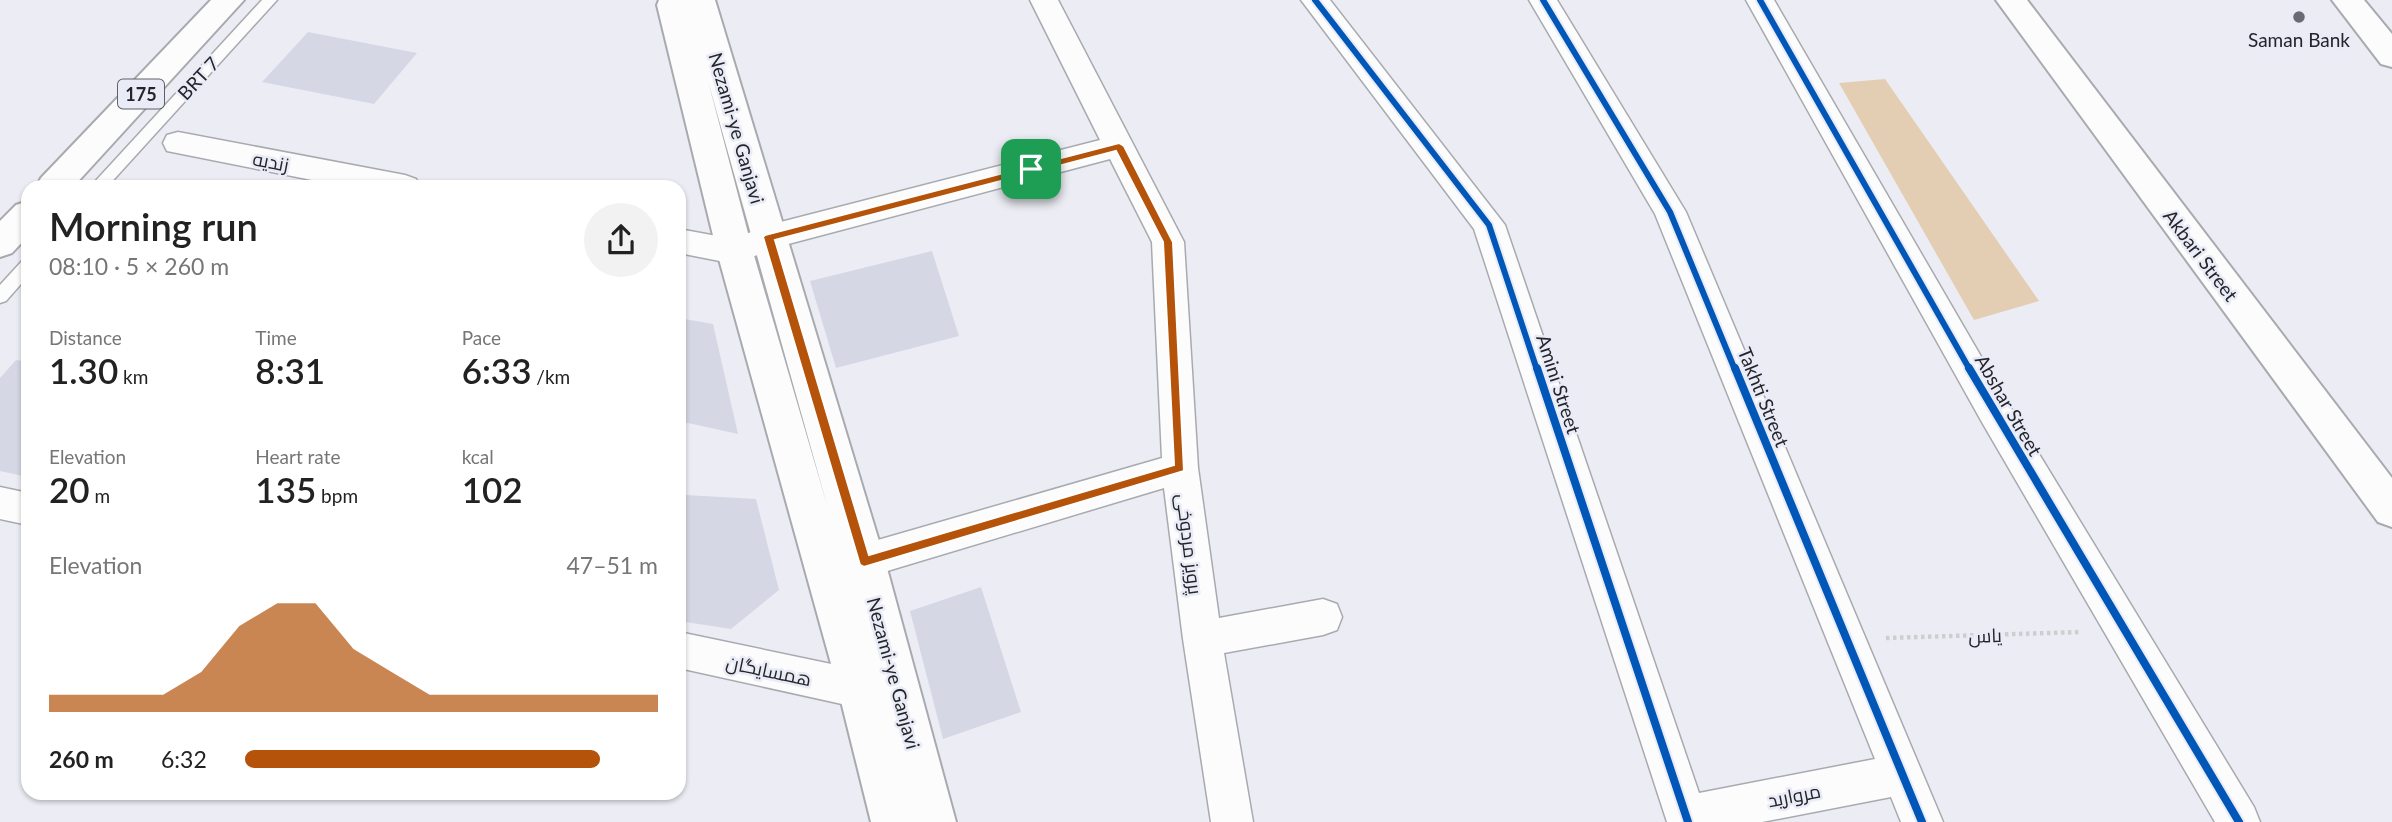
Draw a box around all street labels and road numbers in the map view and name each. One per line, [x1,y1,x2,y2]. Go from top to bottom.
street label: Nezami-ye Ganjavi [704,50,770,206]
street label: BRT 7 [172,52,224,104]
road number: 175 [118,80,164,108]
street label: زندیه [251,146,291,177]
street label: Akbari Street [2159,205,2243,306]
street label: Amini Street [1532,331,1586,437]
street label: Takhti Street [1734,344,1794,450]
street label: Abshar Street [1971,350,2047,460]
street label: پرویز مردوخی [1170,492,1208,596]
street label: Nezami-ye Ganjavi [863,595,925,751]
street label: یاس [1968,623,2002,648]
street label: همسایگان [724,650,814,691]
street label: مروارید [1765,779,1823,812]

